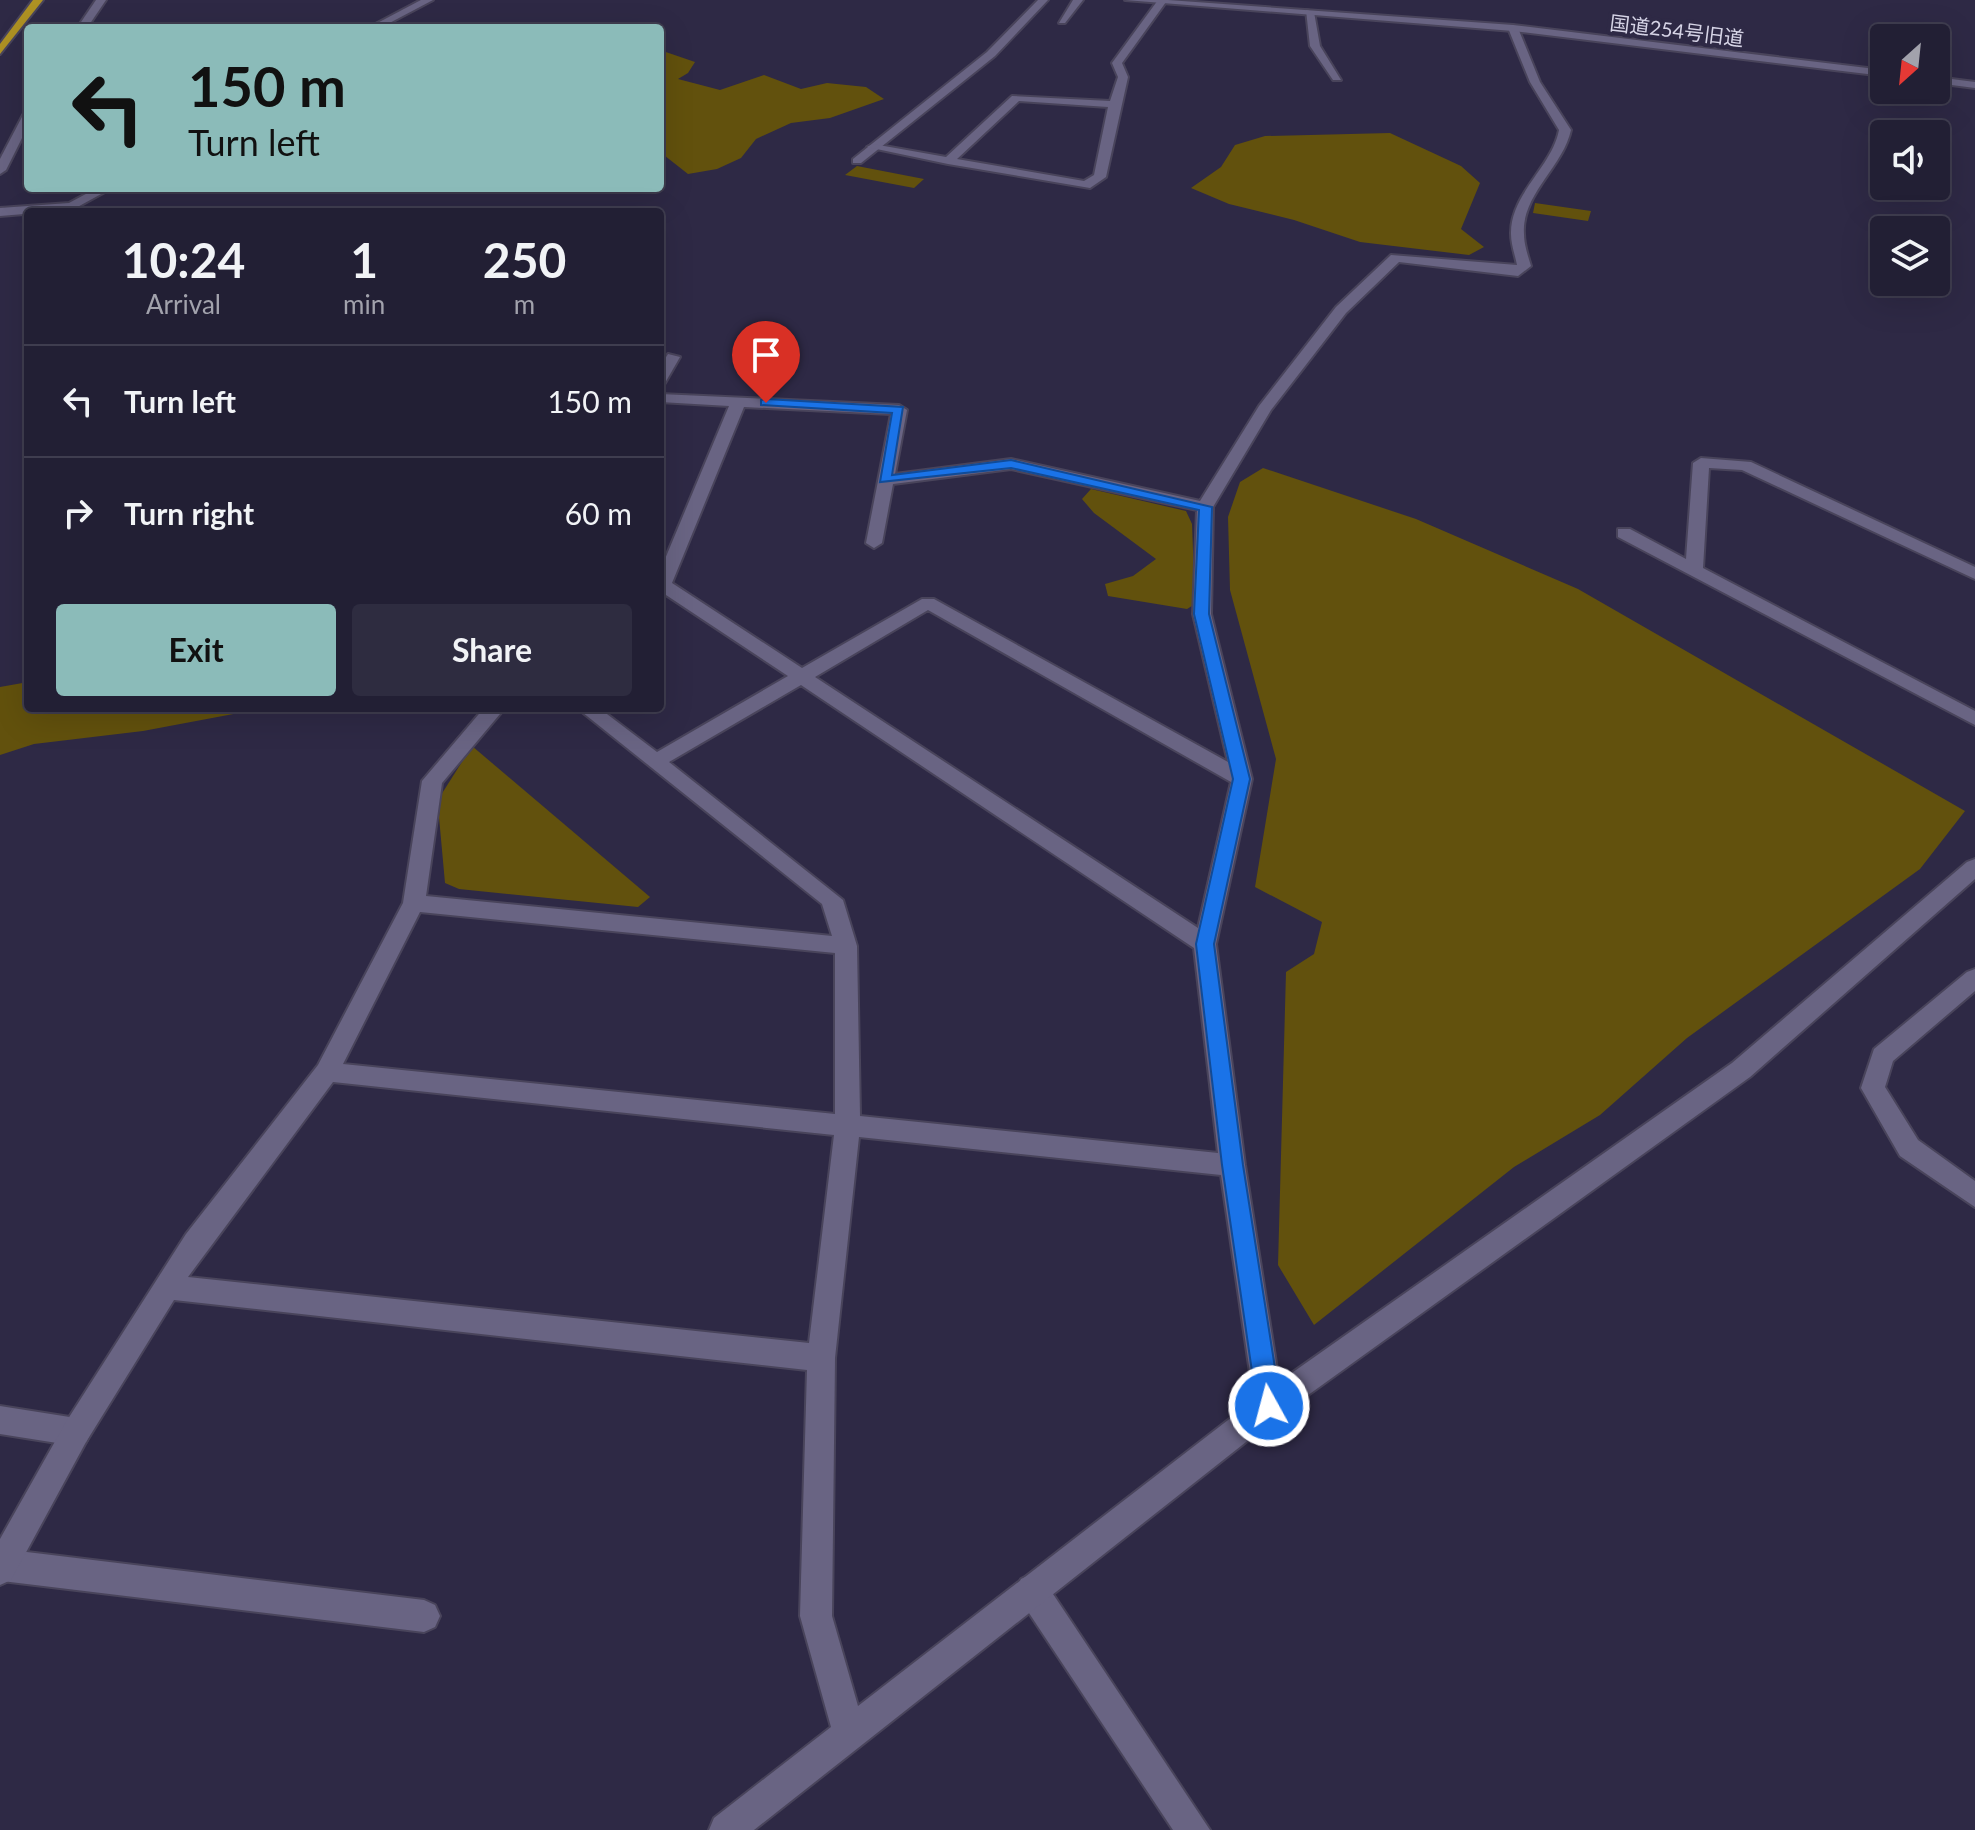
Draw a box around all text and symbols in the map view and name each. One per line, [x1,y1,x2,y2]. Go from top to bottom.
street label: 国道254号旧道 [1609,10,1745,50]
north arrow [1870,24,1950,104]
map controls [1870,24,1950,296]
text: 150 m [188,52,346,119]
icon: left [56,56,160,160]
text: Turn left [188,120,320,164]
button: sound [1870,120,1950,200]
button: layers [1870,216,1950,296]
text: 10:24 [122,231,245,288]
text: 1 [350,231,378,288]
text: 250 [483,231,566,288]
text: Arrival [146,288,221,320]
text: min [343,288,385,320]
text: m [514,288,535,320]
pin [732,321,800,403]
icon: arrive [744,333,788,377]
icon: left [56,379,100,423]
text: Turn left [124,383,236,419]
text: 150 m [547,383,632,419]
icon: right [56,491,100,535]
text: Turn right [124,495,254,531]
text: 60 m [565,495,632,531]
button: Exit [56,604,336,696]
button: Share [352,604,632,696]
position arrow [1227,1364,1311,1448]

